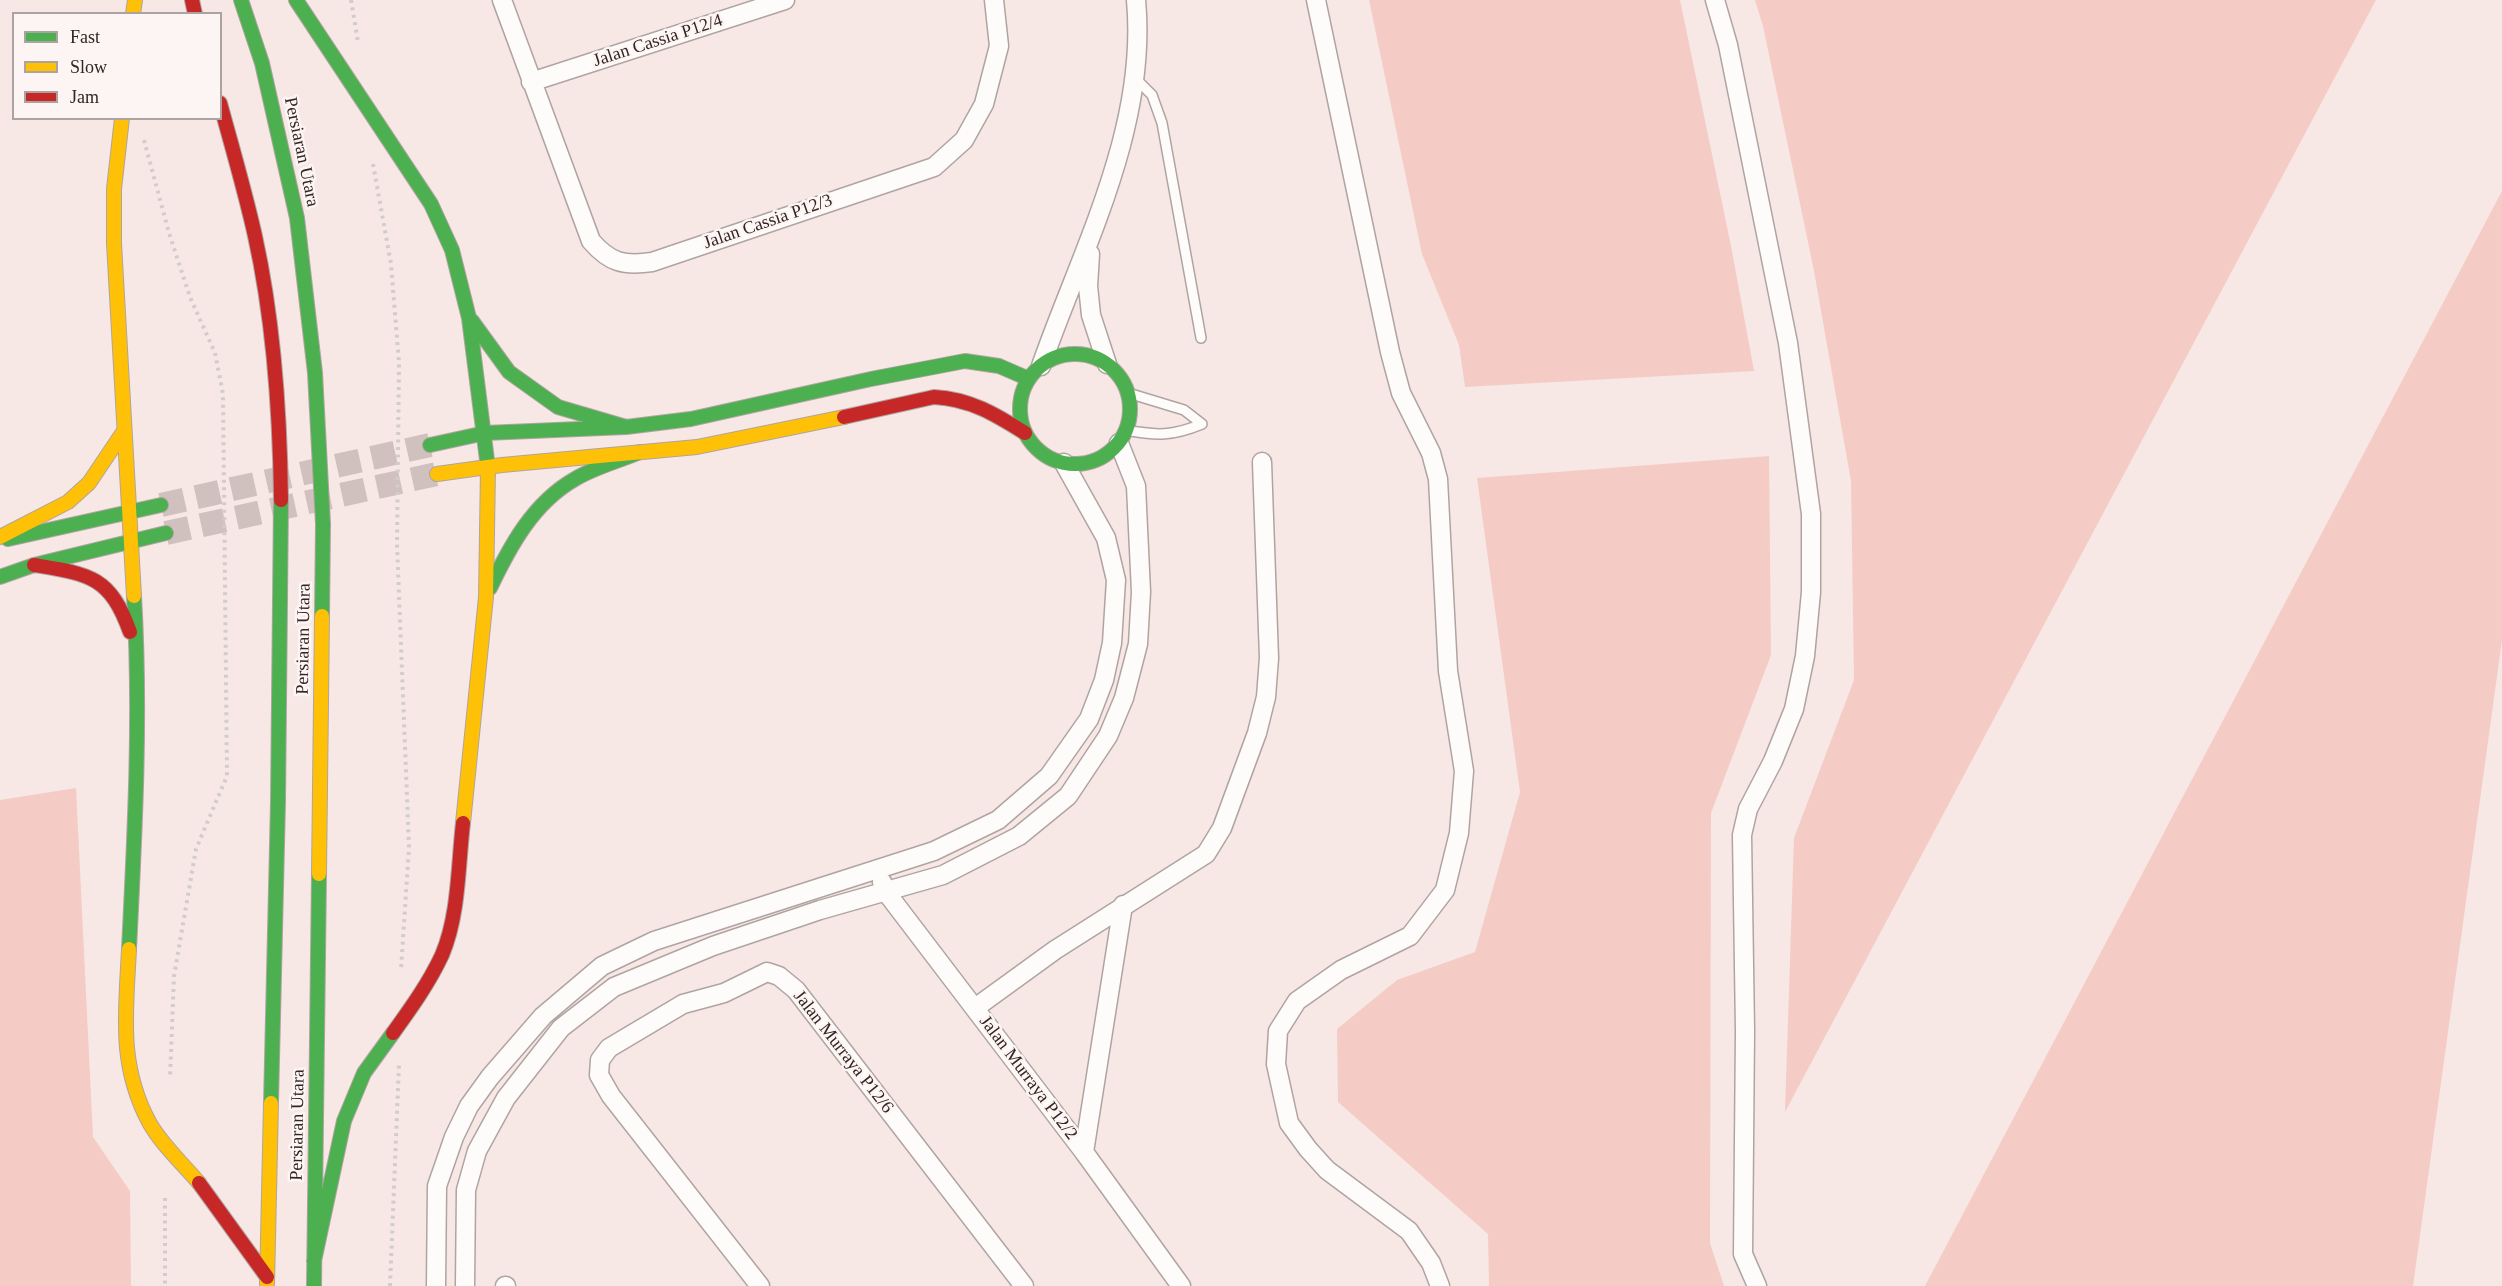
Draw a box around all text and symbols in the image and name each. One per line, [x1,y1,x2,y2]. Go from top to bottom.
street label: Jalan Cassia P12/4 [590,10,726,72]
legend [12,12,222,120]
text: Fast [70,27,100,47]
text: Slow [70,57,107,77]
text: Jam [70,87,99,107]
street label: Persiaran Utara [279,95,323,209]
street label: Jalan Cassia P12/3 [701,190,835,254]
street label: Persiaran Utara [292,583,316,695]
street label: Jalan Murraya P12/6 [788,986,898,1118]
street label: Jalan Murraya P12/2 [974,1012,1082,1144]
street label: Persiaran Utara [286,1069,310,1181]

